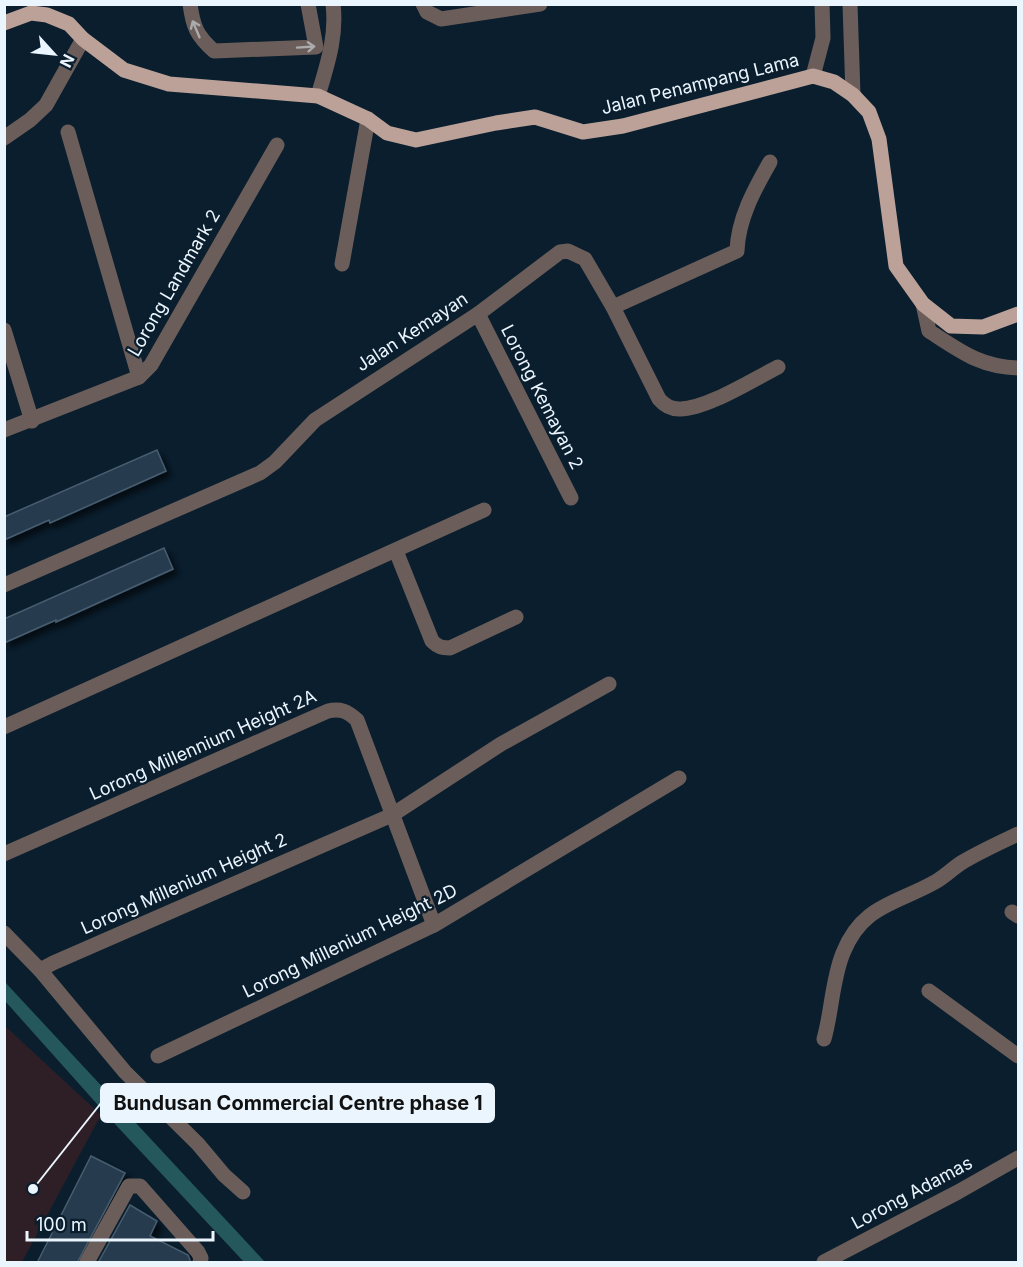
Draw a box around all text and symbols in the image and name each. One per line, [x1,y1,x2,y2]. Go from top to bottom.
one-way arrow [190,21,201,39]
north arrow [24,24,84,84]
one-way arrow [296,41,315,52]
street label: Jalan Penampang Lama [599,49,801,118]
text: N [56,51,79,71]
street label: Lorong Landmark 2 [123,206,224,360]
street label: Jalan Kemayan [352,288,471,375]
street label: Lorong Kemayan 2 [497,321,588,473]
street label: Lorong Millennium Height 2A [86,685,320,804]
street label: Lorong Millenium Height 2 [78,829,290,939]
street label: Lorong Millenium Height 2D [239,879,460,1002]
callout: Bundusan Commercial Centre phase 1 [101,1084,494,1122]
text: Bundusan Commercial Centre phase 1 [113,1091,483,1115]
street label: Lorong Adamas [848,1152,976,1233]
scale bar [27,1204,213,1242]
text: 100 m [36,1214,87,1235]

